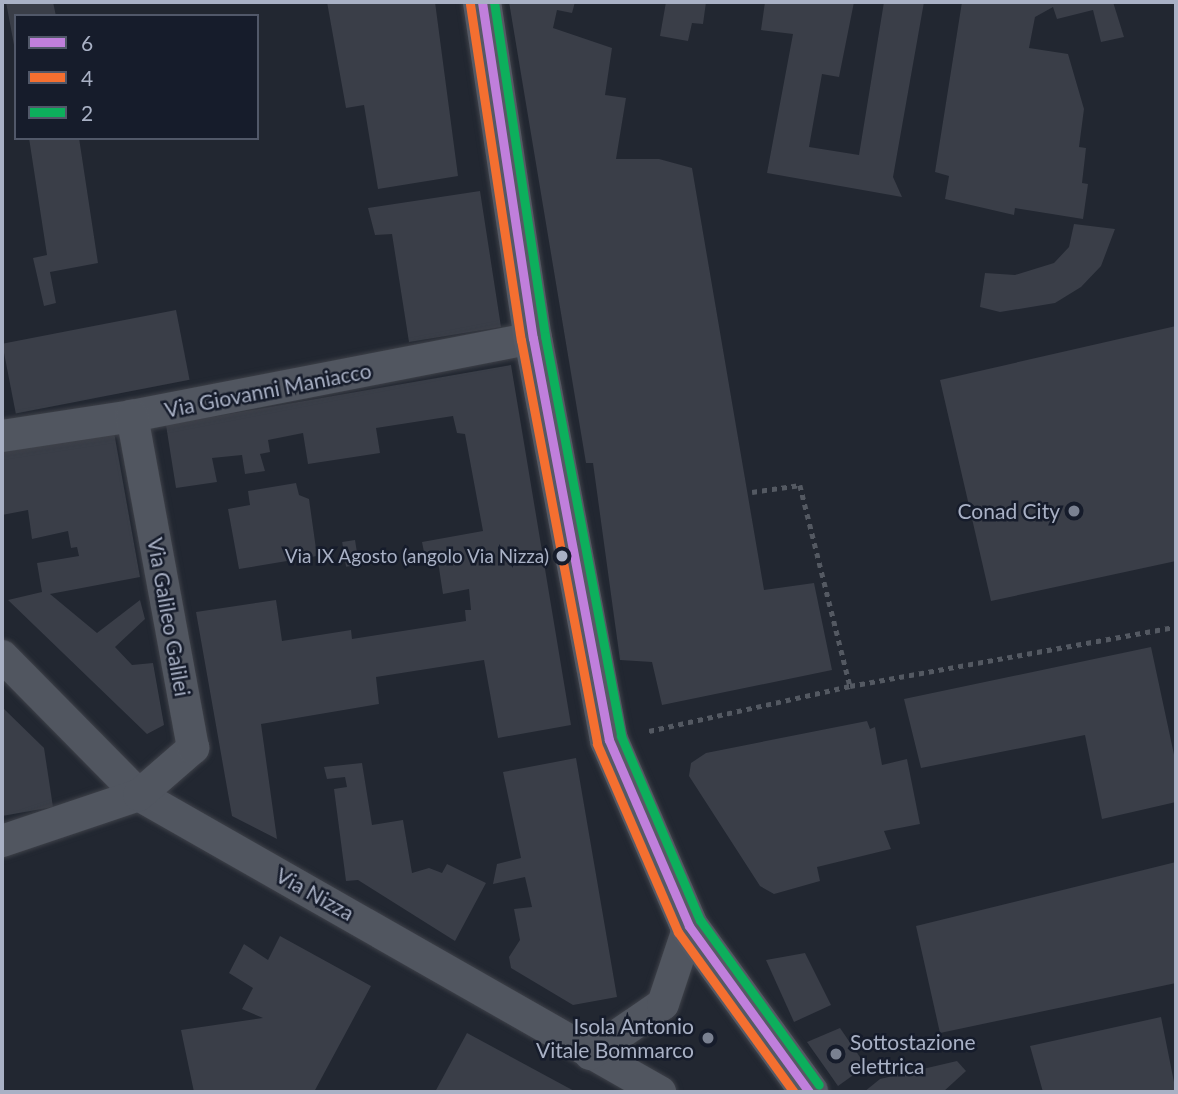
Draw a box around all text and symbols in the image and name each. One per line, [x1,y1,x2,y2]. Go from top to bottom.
legend [14,14,259,140]
text: 6 [81,30,93,55]
text: 4 [81,65,93,90]
text: 2 [81,100,93,125]
street label: Via Giovanni Maniacco [162,358,374,422]
place label: Conad City [958,498,1060,524]
marker: Conad City [1066,503,1082,519]
street label: Via Galileo Galilei [143,536,195,698]
place label: Via IX Agosto (angolo Via Nizza) [283,545,549,567]
marker: Via IX Agosto (angolo Via Nizza) [555,549,569,563]
street label: Via Nizza [272,862,358,926]
place label: Isola Antonio Vitale Bommarco [536,1013,694,1063]
place label: Sottostazione elettrica [850,1029,976,1079]
marker: Isola Antonio Vitale Bommarco [700,1030,716,1046]
marker: Sottostazione elettrica [828,1046,844,1062]

